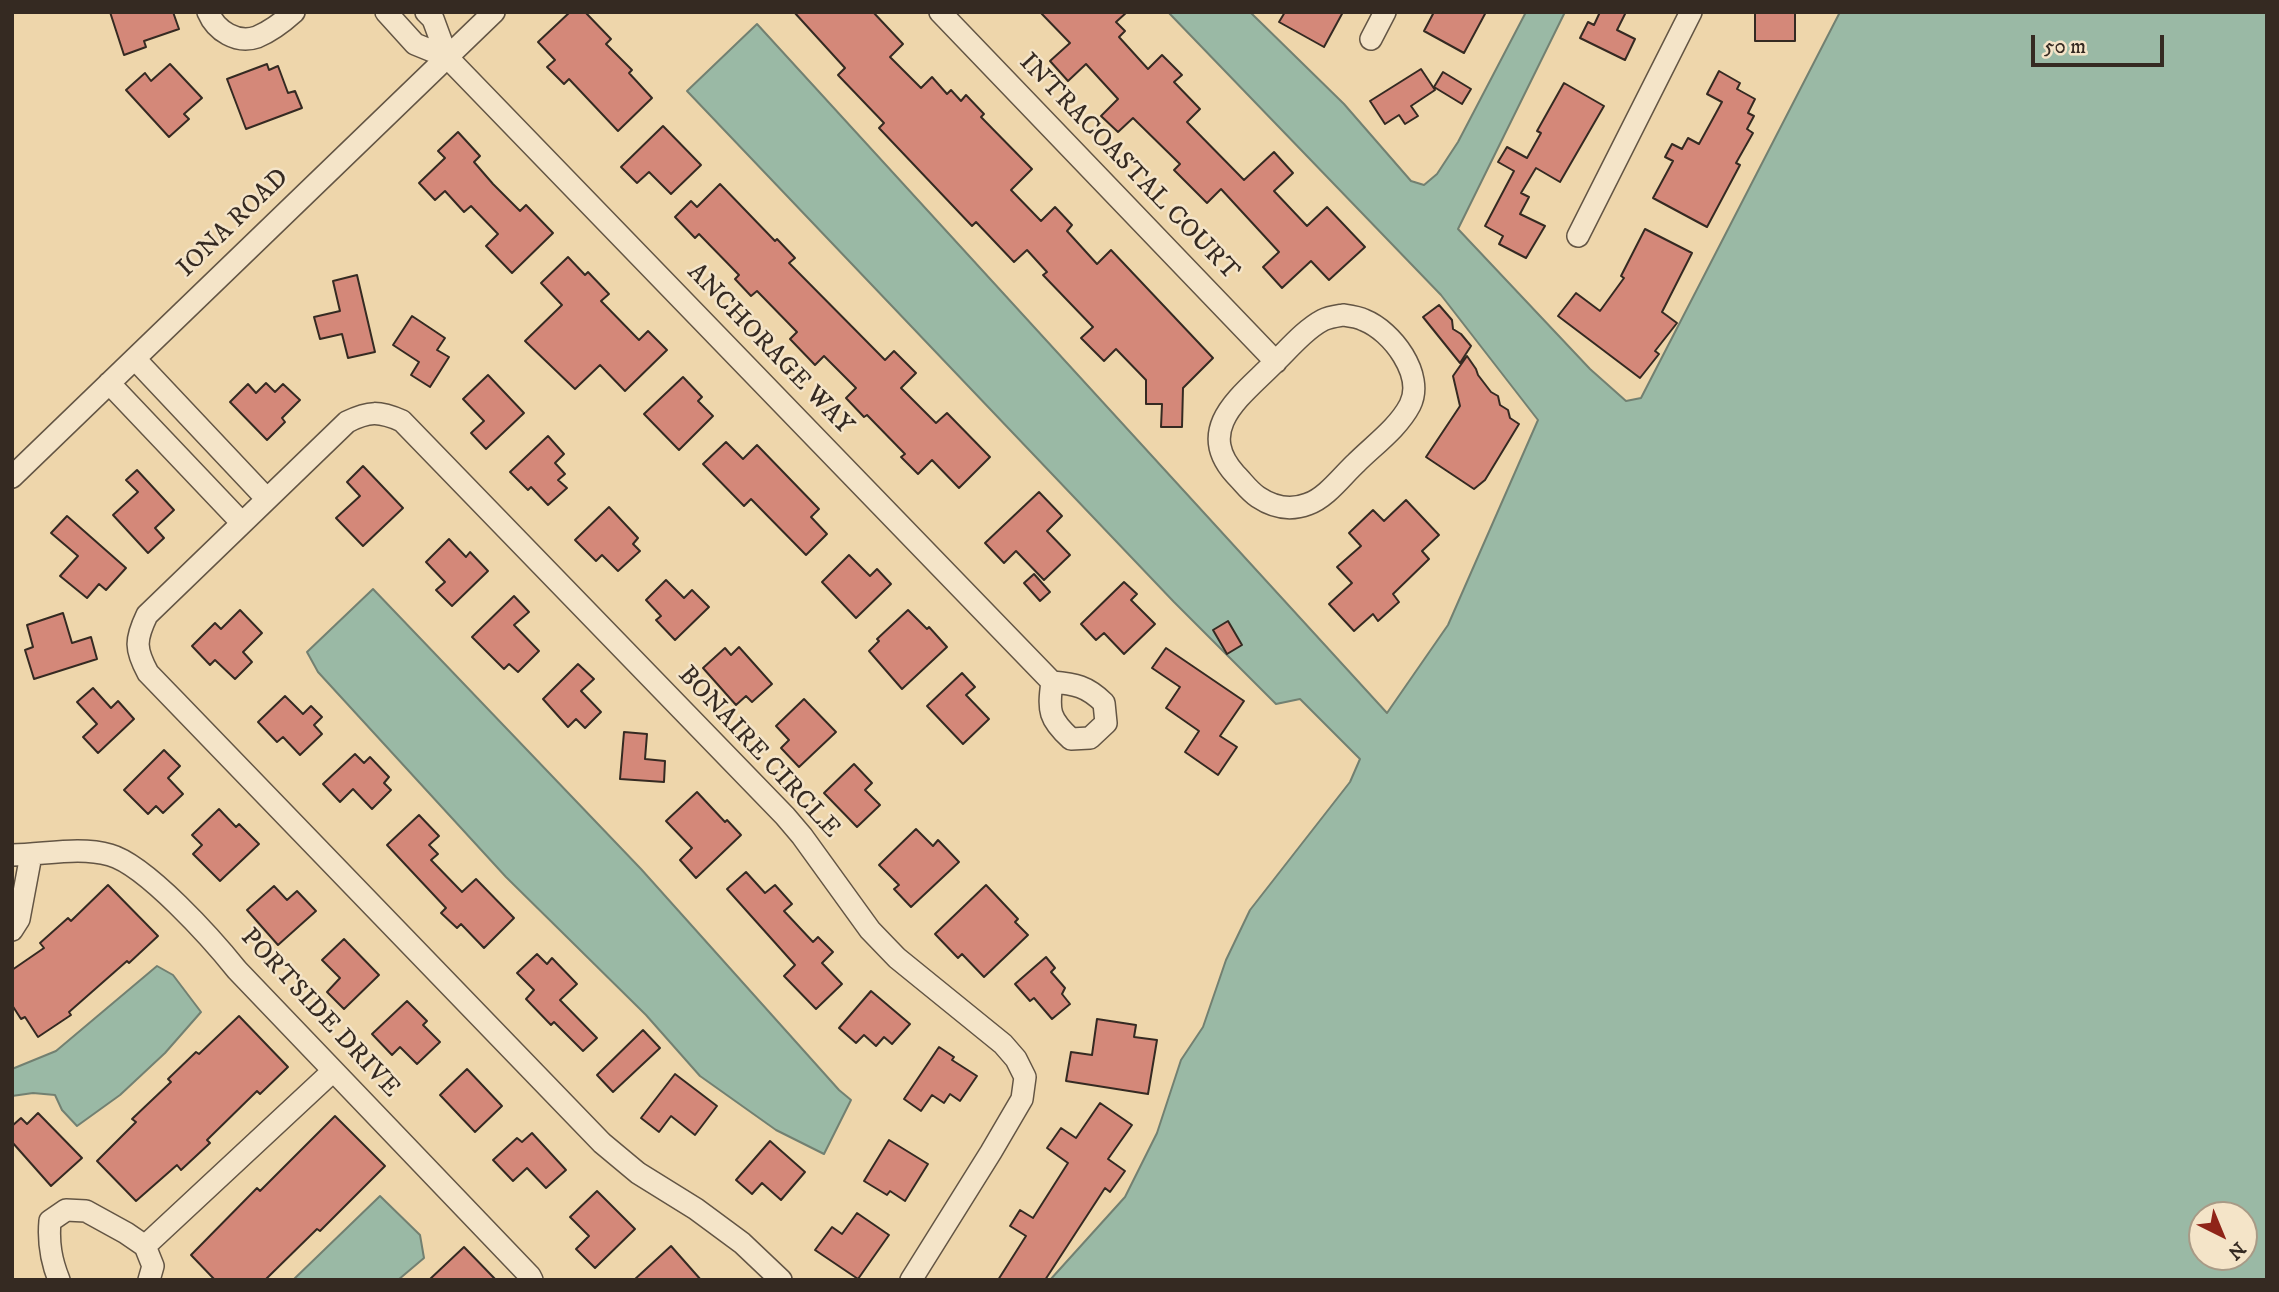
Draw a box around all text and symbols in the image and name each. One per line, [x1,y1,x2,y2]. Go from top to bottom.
scale bar [2034,21,2167,65]
text: 50 m [2044,34,2086,60]
street label: INTRACOASTAL COURT [1011,48,1245,288]
street label: IONA ROAD [172,163,296,285]
street label: ANCHORAGE WAY [679,258,859,442]
street label: BONAIRE CIRCLE [670,661,846,845]
street label: PORTSIDE DRIVE [233,923,405,1105]
north arrow [2188,1201,2258,1271]
text: N [2223,1237,2250,1264]

